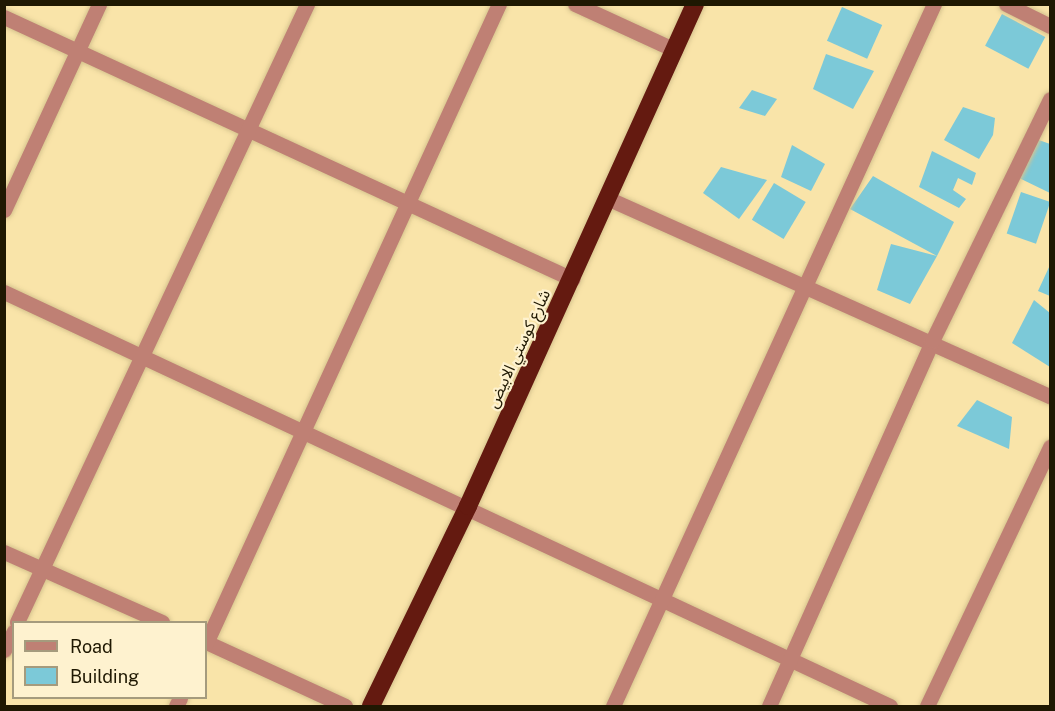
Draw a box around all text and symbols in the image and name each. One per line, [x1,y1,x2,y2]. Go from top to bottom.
street label: شارع كوستي الابيض [483,287,555,411]
legend [12,621,207,699]
text: Road [70,636,113,657]
text: Building [70,666,139,687]

